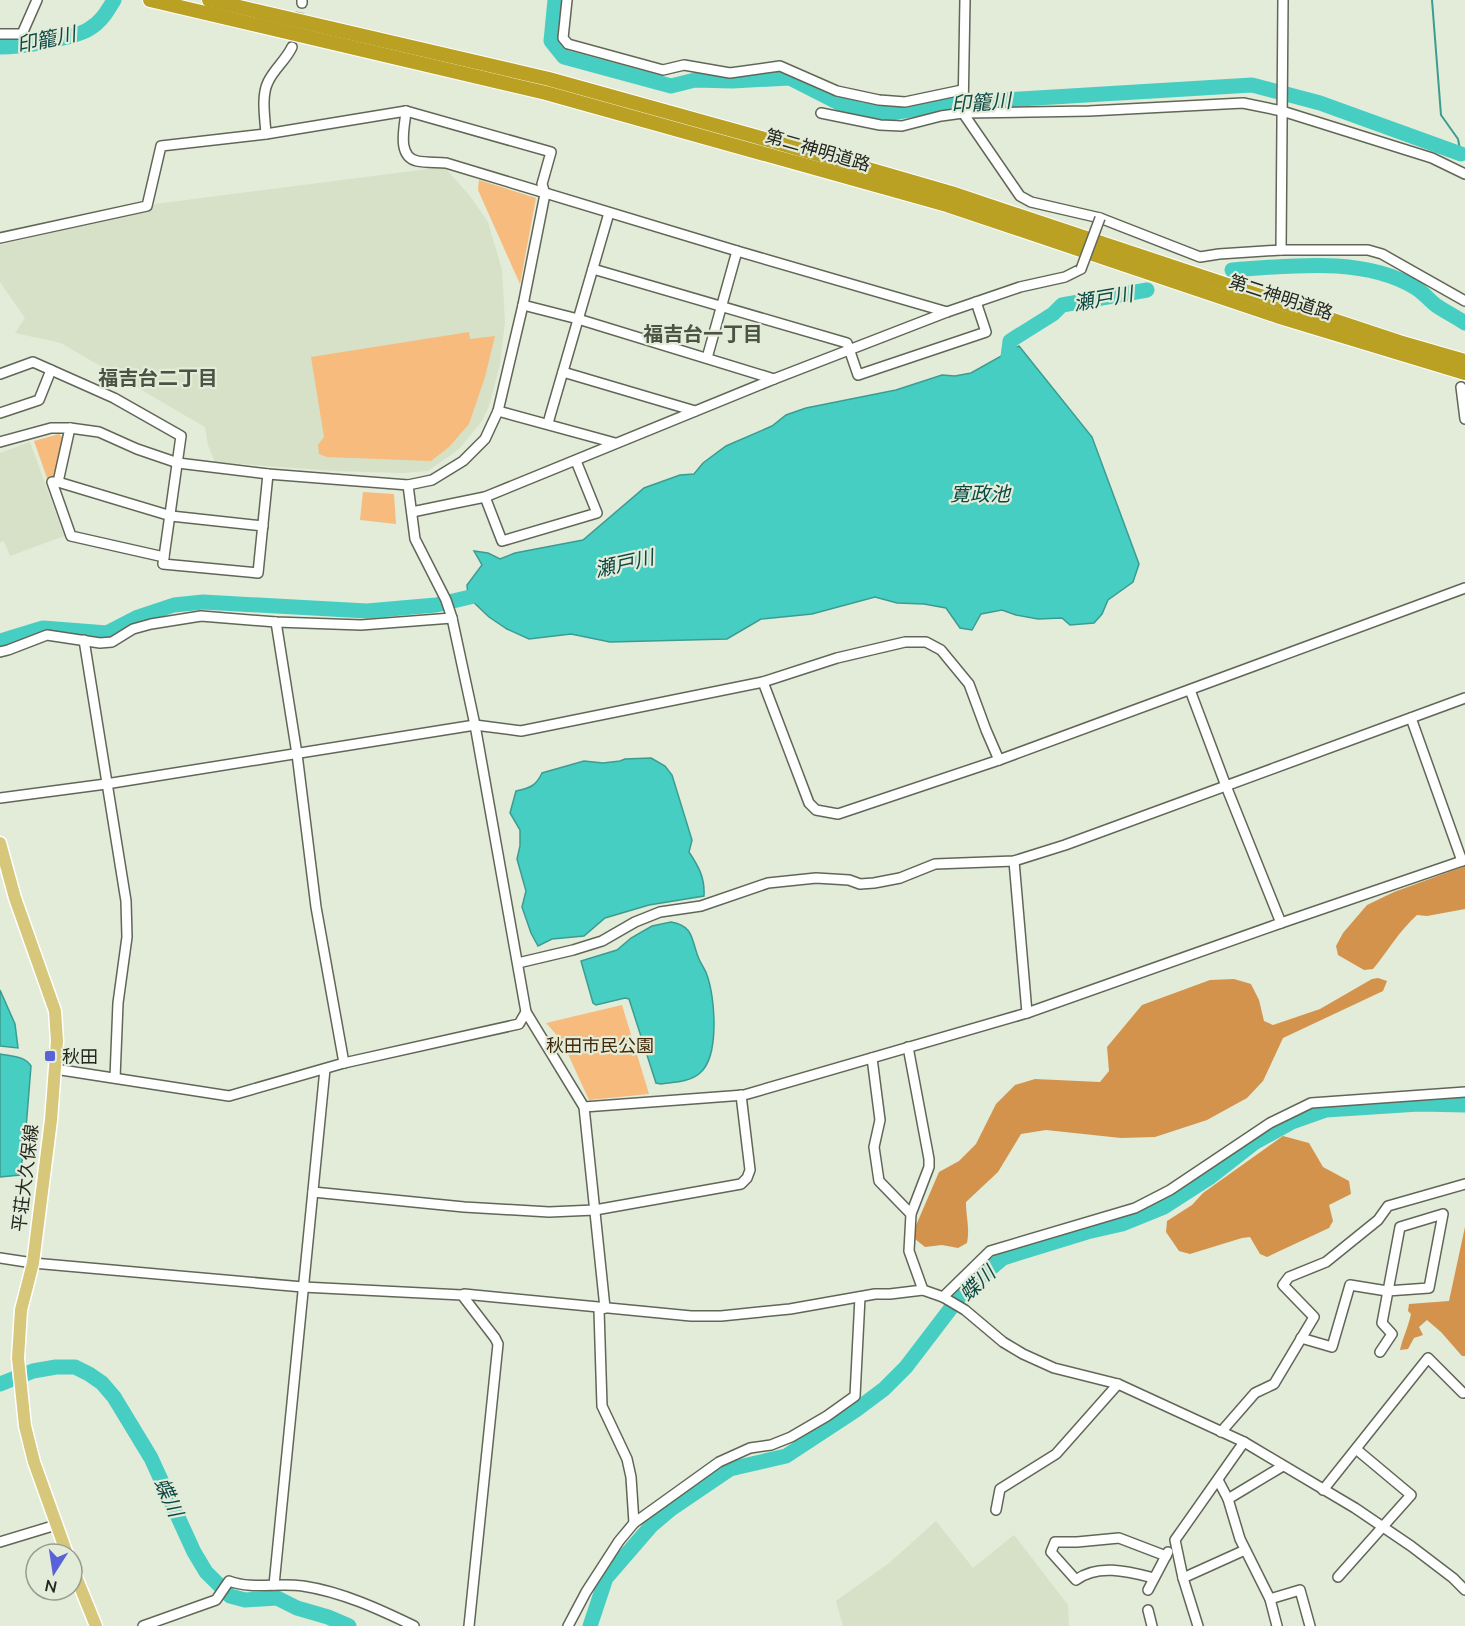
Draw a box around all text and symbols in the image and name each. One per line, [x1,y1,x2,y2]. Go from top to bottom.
water label: 印籠川 [14,20,80,57]
water label: 印籠川 [950,87,1014,117]
street label: 第二神明道路 [763,124,873,176]
street label: 第二神明道路 [1226,269,1336,325]
water label: 瀬戸川 [1071,280,1137,316]
district label: 福吉台一丁目 [643,321,763,346]
district label: 福吉台二丁目 [98,365,218,390]
water label: 寛政池 [950,481,1012,506]
water label: 瀬戸川 [592,544,658,582]
park label: 秋田市民公園 [546,1034,654,1057]
place label: 秋田 [62,1045,98,1068]
marker: 秋田 [43,1049,57,1063]
street label: 平荘大久保線 [7,1123,43,1233]
water label: 蝶川 [954,1259,1002,1306]
water label: 蝶川 [149,1474,190,1522]
north arrow [24,1542,84,1602]
text: N [43,1576,59,1598]

